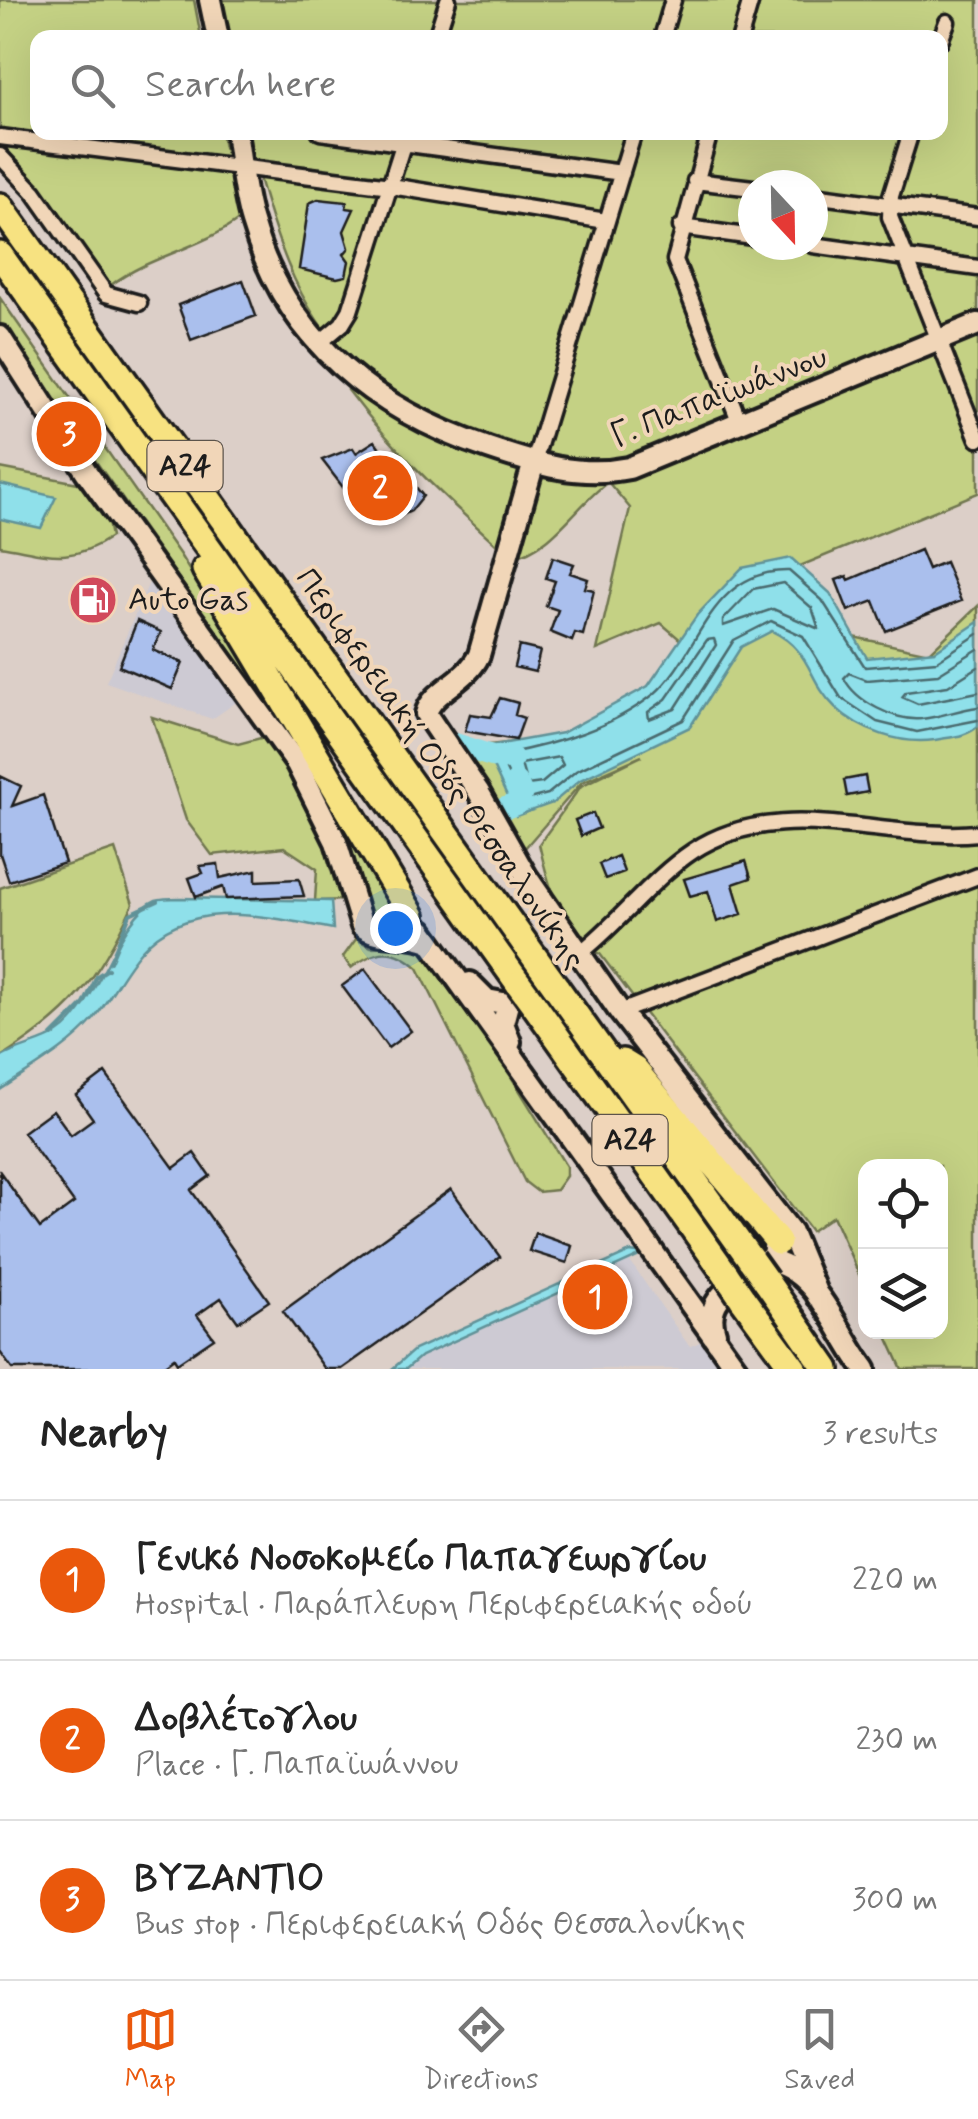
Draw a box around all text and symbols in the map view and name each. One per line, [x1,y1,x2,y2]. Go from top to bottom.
search box [30,30,948,140]
icon: search [65,58,120,113]
text: Search here [145,61,336,110]
north arrow [738,170,828,260]
street label: Γ. Παπαϊωάννου [605,336,833,458]
pin: 3 [36,396,102,472]
road number: Α24 [148,441,222,491]
pin: 2 [348,450,412,526]
street label: Περιφερειακή Οδός Θεσσαλονίκης [285,560,595,978]
fuel station icon: Auto Gas [67,574,119,626]
place label: Auto Gas [128,579,248,621]
your location [370,903,421,954]
road number: Α24 [592,1115,668,1165]
map controls [858,1159,948,1339]
button: locate [858,1159,948,1249]
button: layers [858,1249,948,1339]
pin: 1 [562,1260,628,1334]
text: Nearby [40,1407,168,1462]
text: 3 results [822,1413,938,1455]
text: Γενικό Νοσοκομείο Παπαγεωργίου [135,1535,706,1584]
text: 1 [65,1559,80,1601]
text: 220 m [852,1559,938,1601]
text: Hospital · Παράπλευρη Περιφερειακής οδού [135,1584,753,1626]
text: Δοβλέτογλου [135,1695,357,1744]
text: 2 [65,1719,80,1761]
text: 230 m [855,1719,938,1761]
text: Place · Γ. Παπαϊωάννου [135,1744,459,1786]
text: ΒΥΖΑΝΤΙΟ [135,1855,325,1904]
text: 3 [65,1879,80,1921]
text: 300 m [852,1879,938,1921]
text: Bus stop · Περιφερειακή Οδός Θεσσαλονίκης [135,1904,745,1946]
tab: Map [123,2002,178,2099]
tab: Directions [424,2002,539,2099]
tab: Saved [784,2002,855,2099]

